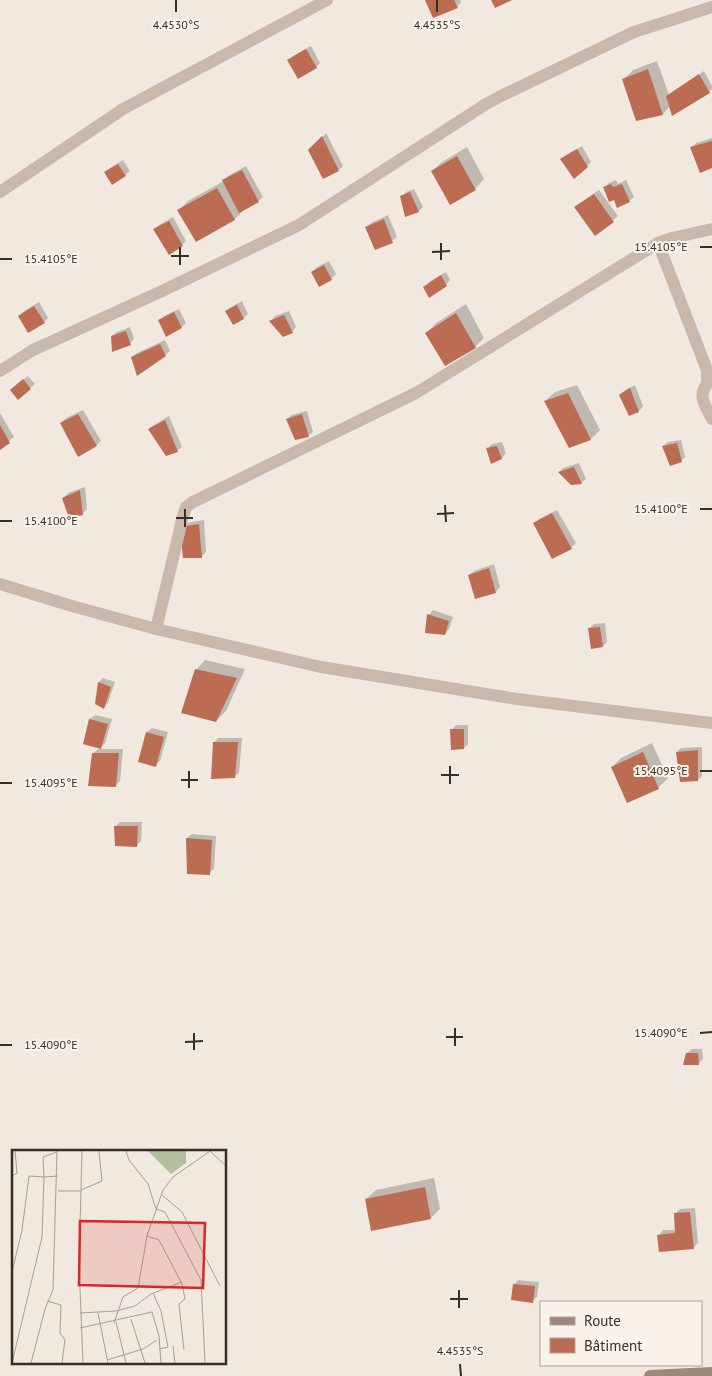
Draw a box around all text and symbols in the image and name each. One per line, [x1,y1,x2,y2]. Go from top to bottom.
text: 4.4530°S [153,17,199,32]
text: 4.4535°S [414,17,460,32]
text: 15.4105°E [634,239,688,254]
text: 15.4105°E [24,251,78,266]
text: 15.4100°E [634,501,688,516]
text: 15.4100°E [24,513,78,528]
text: 15.4095°E [634,763,688,778]
text: 15.4095°E [24,775,78,790]
text: 15.4090°E [634,1025,688,1040]
text: 15.4090°E [24,1037,78,1052]
inset map [12,1150,226,1364]
legend [540,1301,702,1366]
text: Route [584,1311,621,1330]
text: Bâtiment [584,1336,642,1355]
text: 4.4535°S [437,1343,483,1358]

